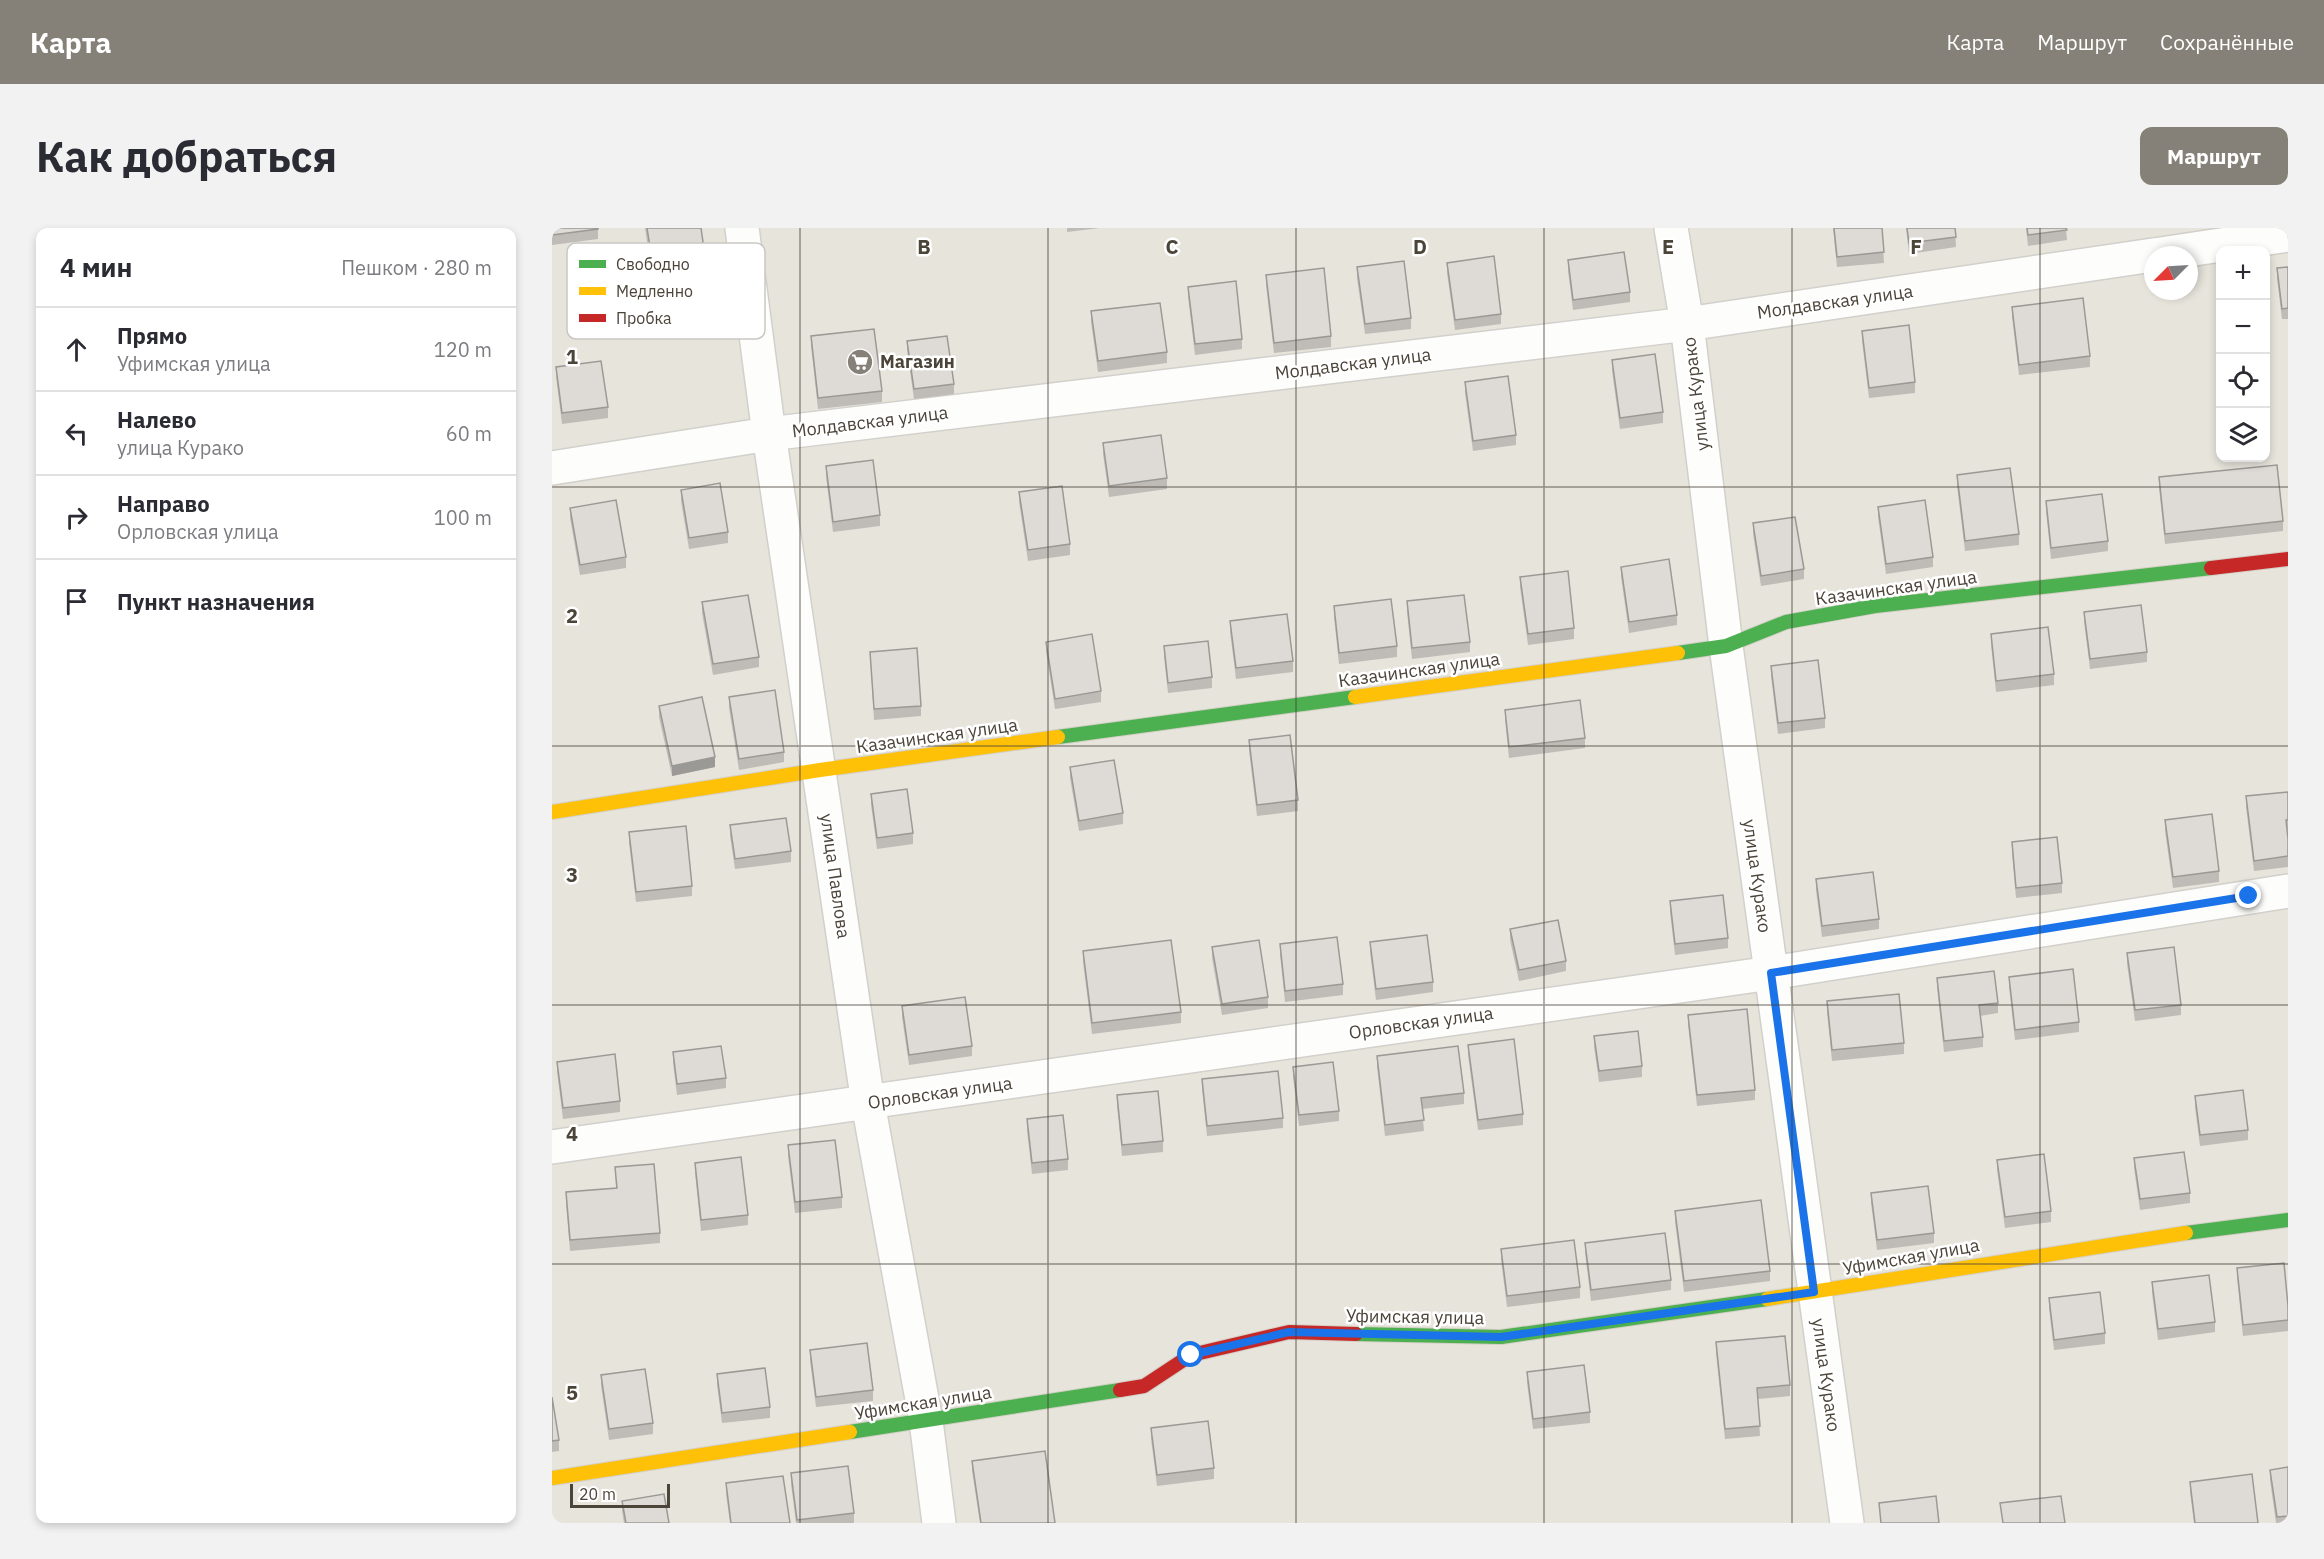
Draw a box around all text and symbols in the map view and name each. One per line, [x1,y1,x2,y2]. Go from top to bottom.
text: Карта [30,24,111,61]
text: Карта [1946,28,2004,56]
text: Маршрут [2037,28,2127,56]
text: Сохранённые [2160,28,2294,56]
button: Маршрут [2140,127,2288,185]
text: Как добраться [36,129,337,184]
text: B [917,233,931,260]
text: C [1165,233,1179,260]
text: D [1413,233,1427,260]
text: E [1662,233,1674,260]
text: F [1910,233,1922,260]
legend [567,243,765,339]
north arrow [2144,246,2198,300]
map controls [2216,246,2270,462]
button: + [2216,246,2270,300]
text: 4 мин [60,250,132,284]
text: Пешком · 280 m [341,254,492,281]
text: Свободно [616,254,690,274]
street label: Молдавская улица [1755,279,1915,324]
text: Медленно [616,281,693,301]
button: − [2216,300,2270,354]
text: Пробка [616,308,672,328]
text: Прямо [117,321,187,350]
icon: ahead [60,333,93,366]
text: 120 m [434,336,492,363]
street label: улица Курако [1677,336,1714,452]
street label: Молдавская улица [1273,342,1433,385]
text: 1 [566,343,578,370]
supermarket icon: Магазин [845,347,875,377]
text: Уфимская улица [117,350,271,377]
place label: Магазин [880,350,955,373]
button: locate [2216,354,2270,408]
street label: Молдавская улица [790,400,950,443]
text: Налево [117,405,196,434]
button: layers [2216,408,2270,462]
icon: left [60,417,93,450]
text: 60 m [446,420,492,447]
text: улица Курако [117,434,244,461]
text: Направо [117,489,210,518]
icon: right [60,501,93,534]
text: 100 m [434,504,492,531]
text: Орловская улица [117,518,279,545]
street label: Казачинская улица [1814,565,1978,610]
icon: arrive [60,585,93,618]
text: Пункт назначения [117,587,315,616]
text: 2 [566,602,578,629]
street label: Казачинская улица [1337,647,1501,692]
street label: Казачинская улица [855,713,1019,758]
street label: улица Павлова [815,812,856,940]
street label: улица Курако [1738,818,1777,934]
text: 3 [566,861,578,888]
route end [2235,882,2261,908]
street label: Орловская улица [1347,1001,1495,1044]
street label: Орловская улица [866,1071,1014,1114]
text: 4 [566,1120,578,1147]
street label: Уфимская улица [1841,1233,1981,1280]
street label: Уфимская улица [1346,1304,1485,1329]
street label: улица Курако [1807,1317,1846,1433]
route start [1177,1341,1203,1367]
text: 5 [566,1379,578,1406]
street label: Уфимская улица [853,1380,993,1425]
scale bar [570,1481,670,1508]
text: 20 m [579,1484,616,1504]

